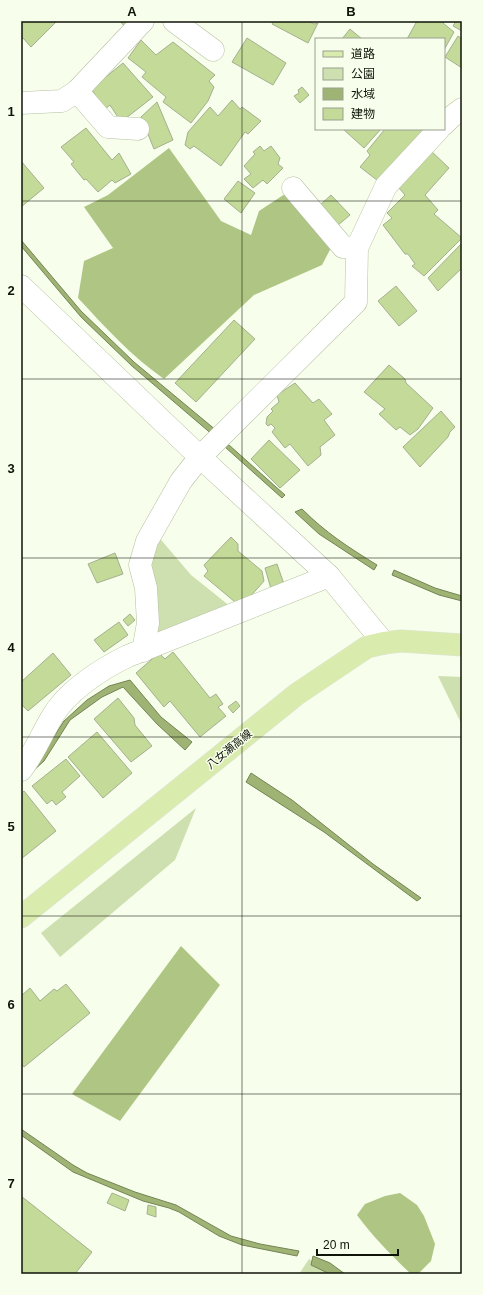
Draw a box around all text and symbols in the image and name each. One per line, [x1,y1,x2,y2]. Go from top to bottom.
text: A [127,4,137,19]
text: B [346,4,356,19]
legend [315,38,445,130]
text: 道路 [351,47,375,61]
text: 公園 [351,67,375,81]
text: 水域 [351,87,375,101]
text: 1 [7,104,15,119]
text: 建物 [351,107,375,121]
text: 2 [7,283,15,298]
text: 3 [7,461,15,476]
text: 4 [7,640,15,655]
street label: 八女瀬高線 [204,727,254,771]
text: 5 [7,819,15,834]
text: 6 [7,997,15,1012]
text: 7 [7,1176,15,1191]
scale bar [317,1231,398,1257]
text: 20 m [323,1238,350,1252]

